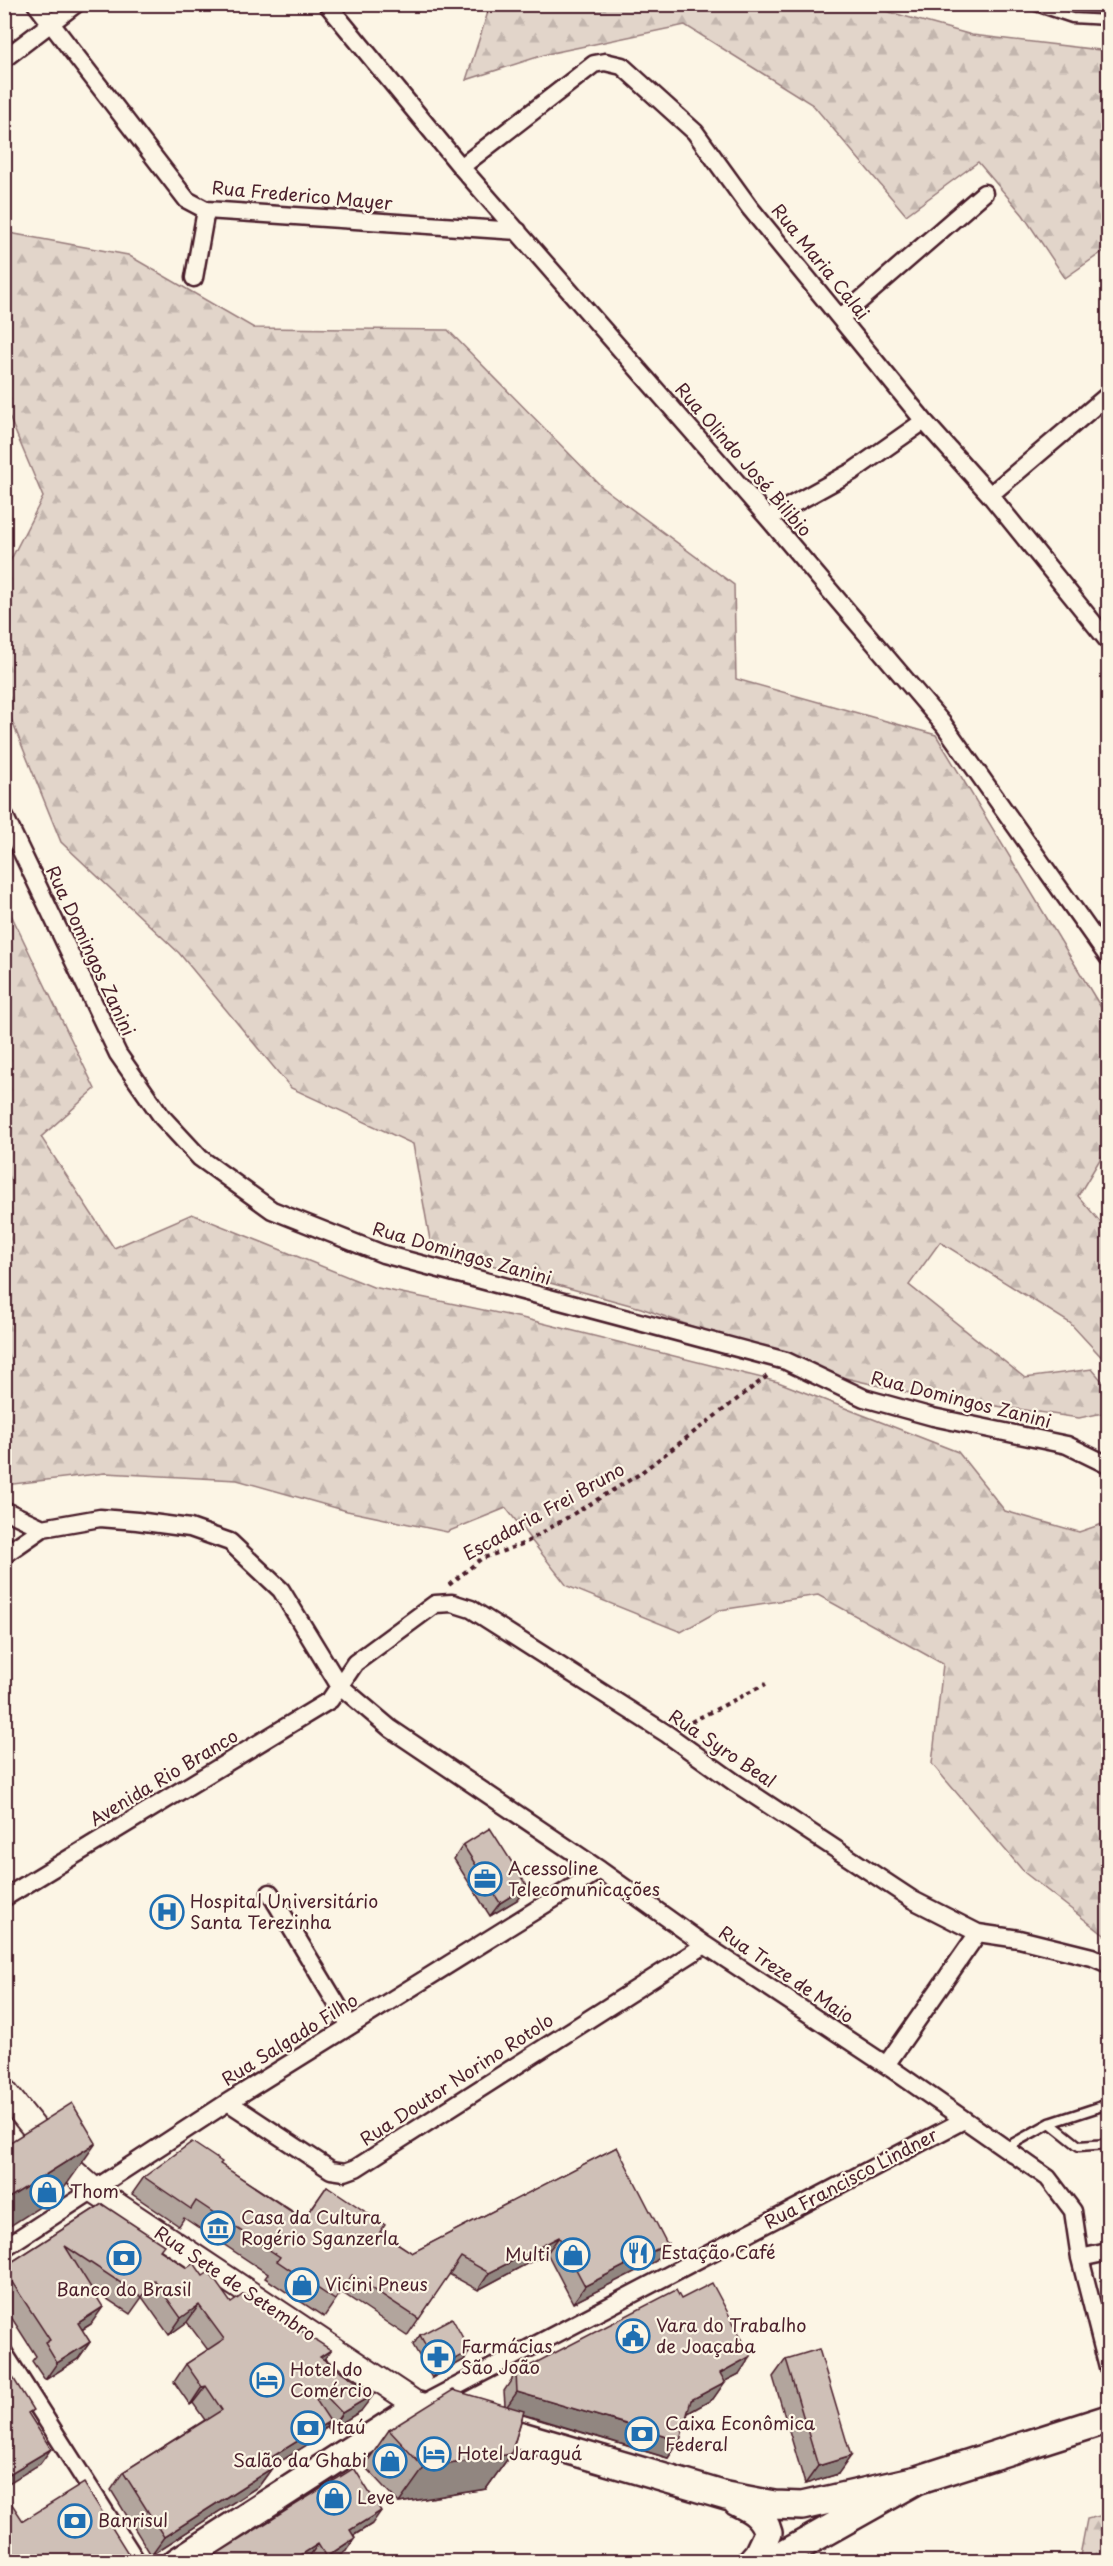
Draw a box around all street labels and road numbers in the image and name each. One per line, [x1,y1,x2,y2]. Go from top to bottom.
street label: Rua Frederico Mayer [211,173,394,216]
street label: Rua Maria Calai [766,197,876,325]
street label: Rua Olindo José Bilibio [669,376,819,542]
street label: Rua Domingos Zanini [40,861,143,1040]
street label: Rua Domingos Zanini [370,1214,555,1291]
street label: Rua Domingos Zanini [868,1363,1054,1434]
street label: Escadaria Frei Bruno [458,1455,629,1566]
street label: Rua Syro Beal [664,1702,782,1794]
street label: Avenida Rio Branco [84,1722,243,1832]
street label: Rua Treze de Maio [714,1918,860,2029]
street label: Rua Salgado Filho [216,1986,363,2092]
street label: Rua Doutor Norino Rotolo [354,2006,558,2152]
street label: Rua Francisco Lindner [759,2120,942,2235]
street label: Rua Sete de Setembro [150,2219,322,2347]

